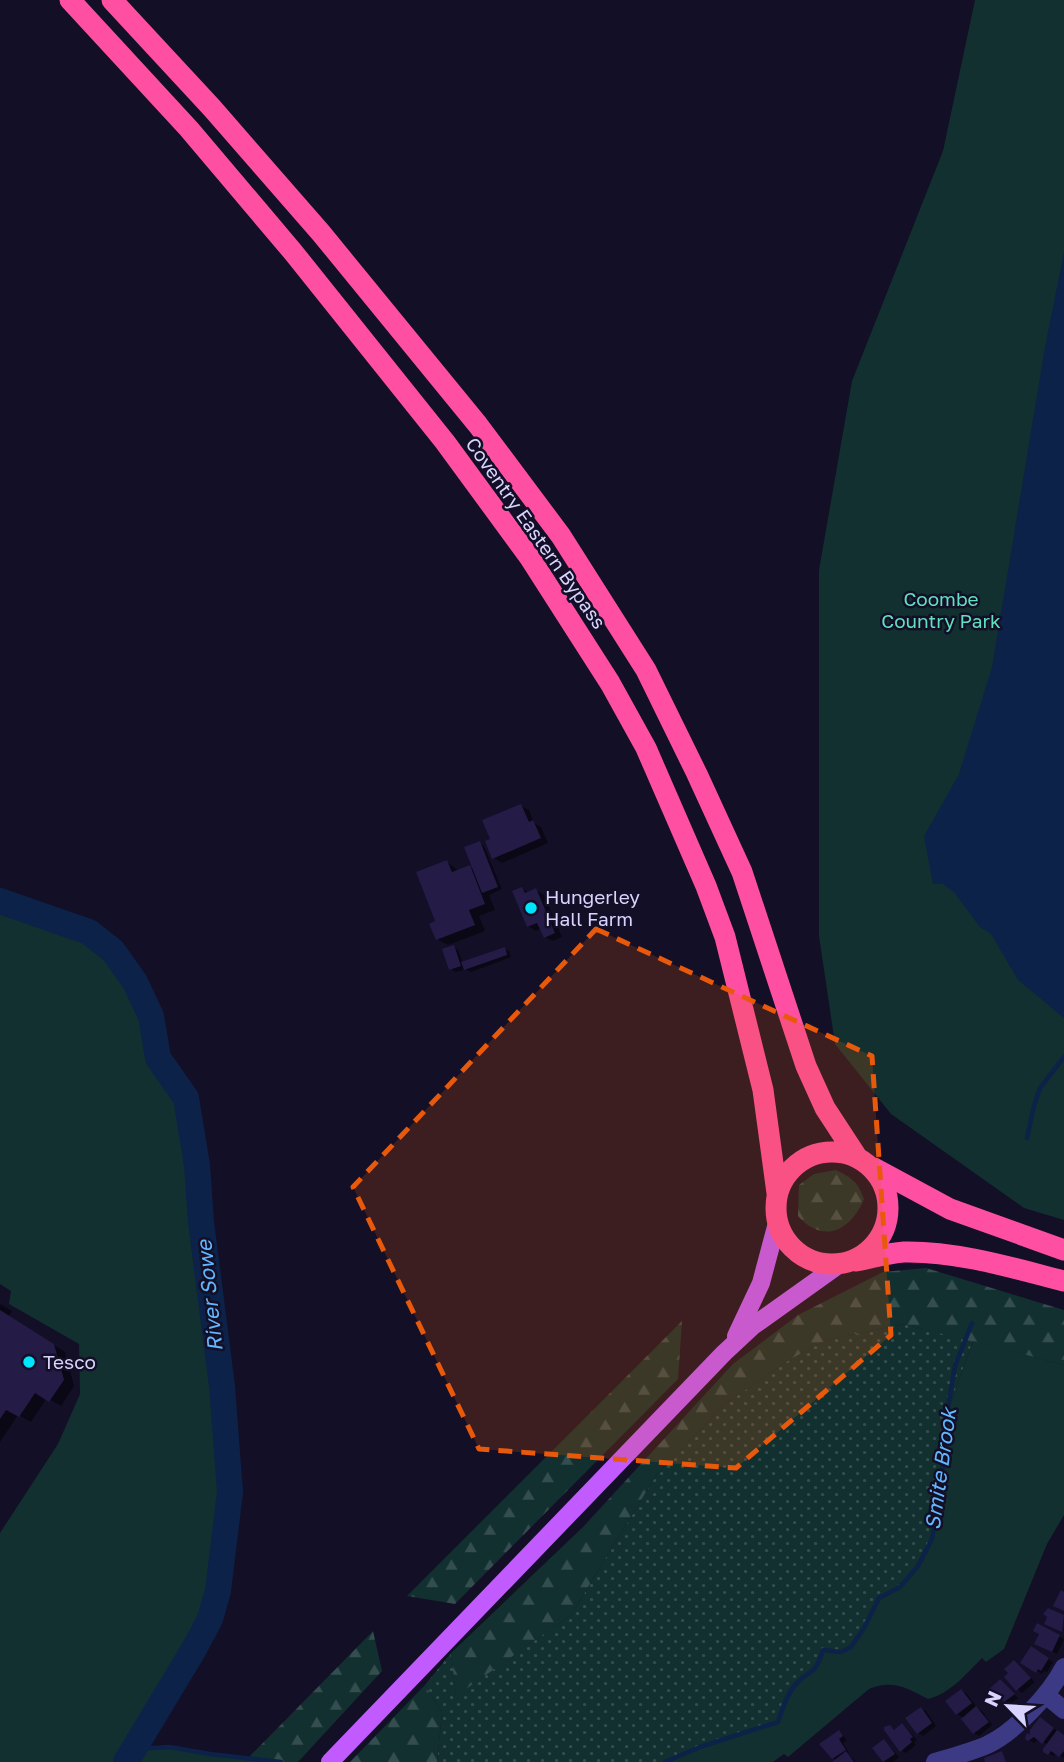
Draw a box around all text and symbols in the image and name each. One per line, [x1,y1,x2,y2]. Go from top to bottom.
street label: Coventry Eastern Bypass [462,433,611,633]
park label: Coombe Country Park [881,587,1001,632]
place label: Hungerley Hall Farm [545,885,640,930]
marker: Hungerley Hall Farm [523,900,539,916]
water label: River Sowe [190,1237,228,1353]
place label: Tesco [43,1350,96,1373]
marker: Tesco [21,1354,37,1370]
water label: Smite Brook [919,1404,962,1531]
north arrow [973,1671,1043,1741]
text: N [979,1687,1006,1710]

